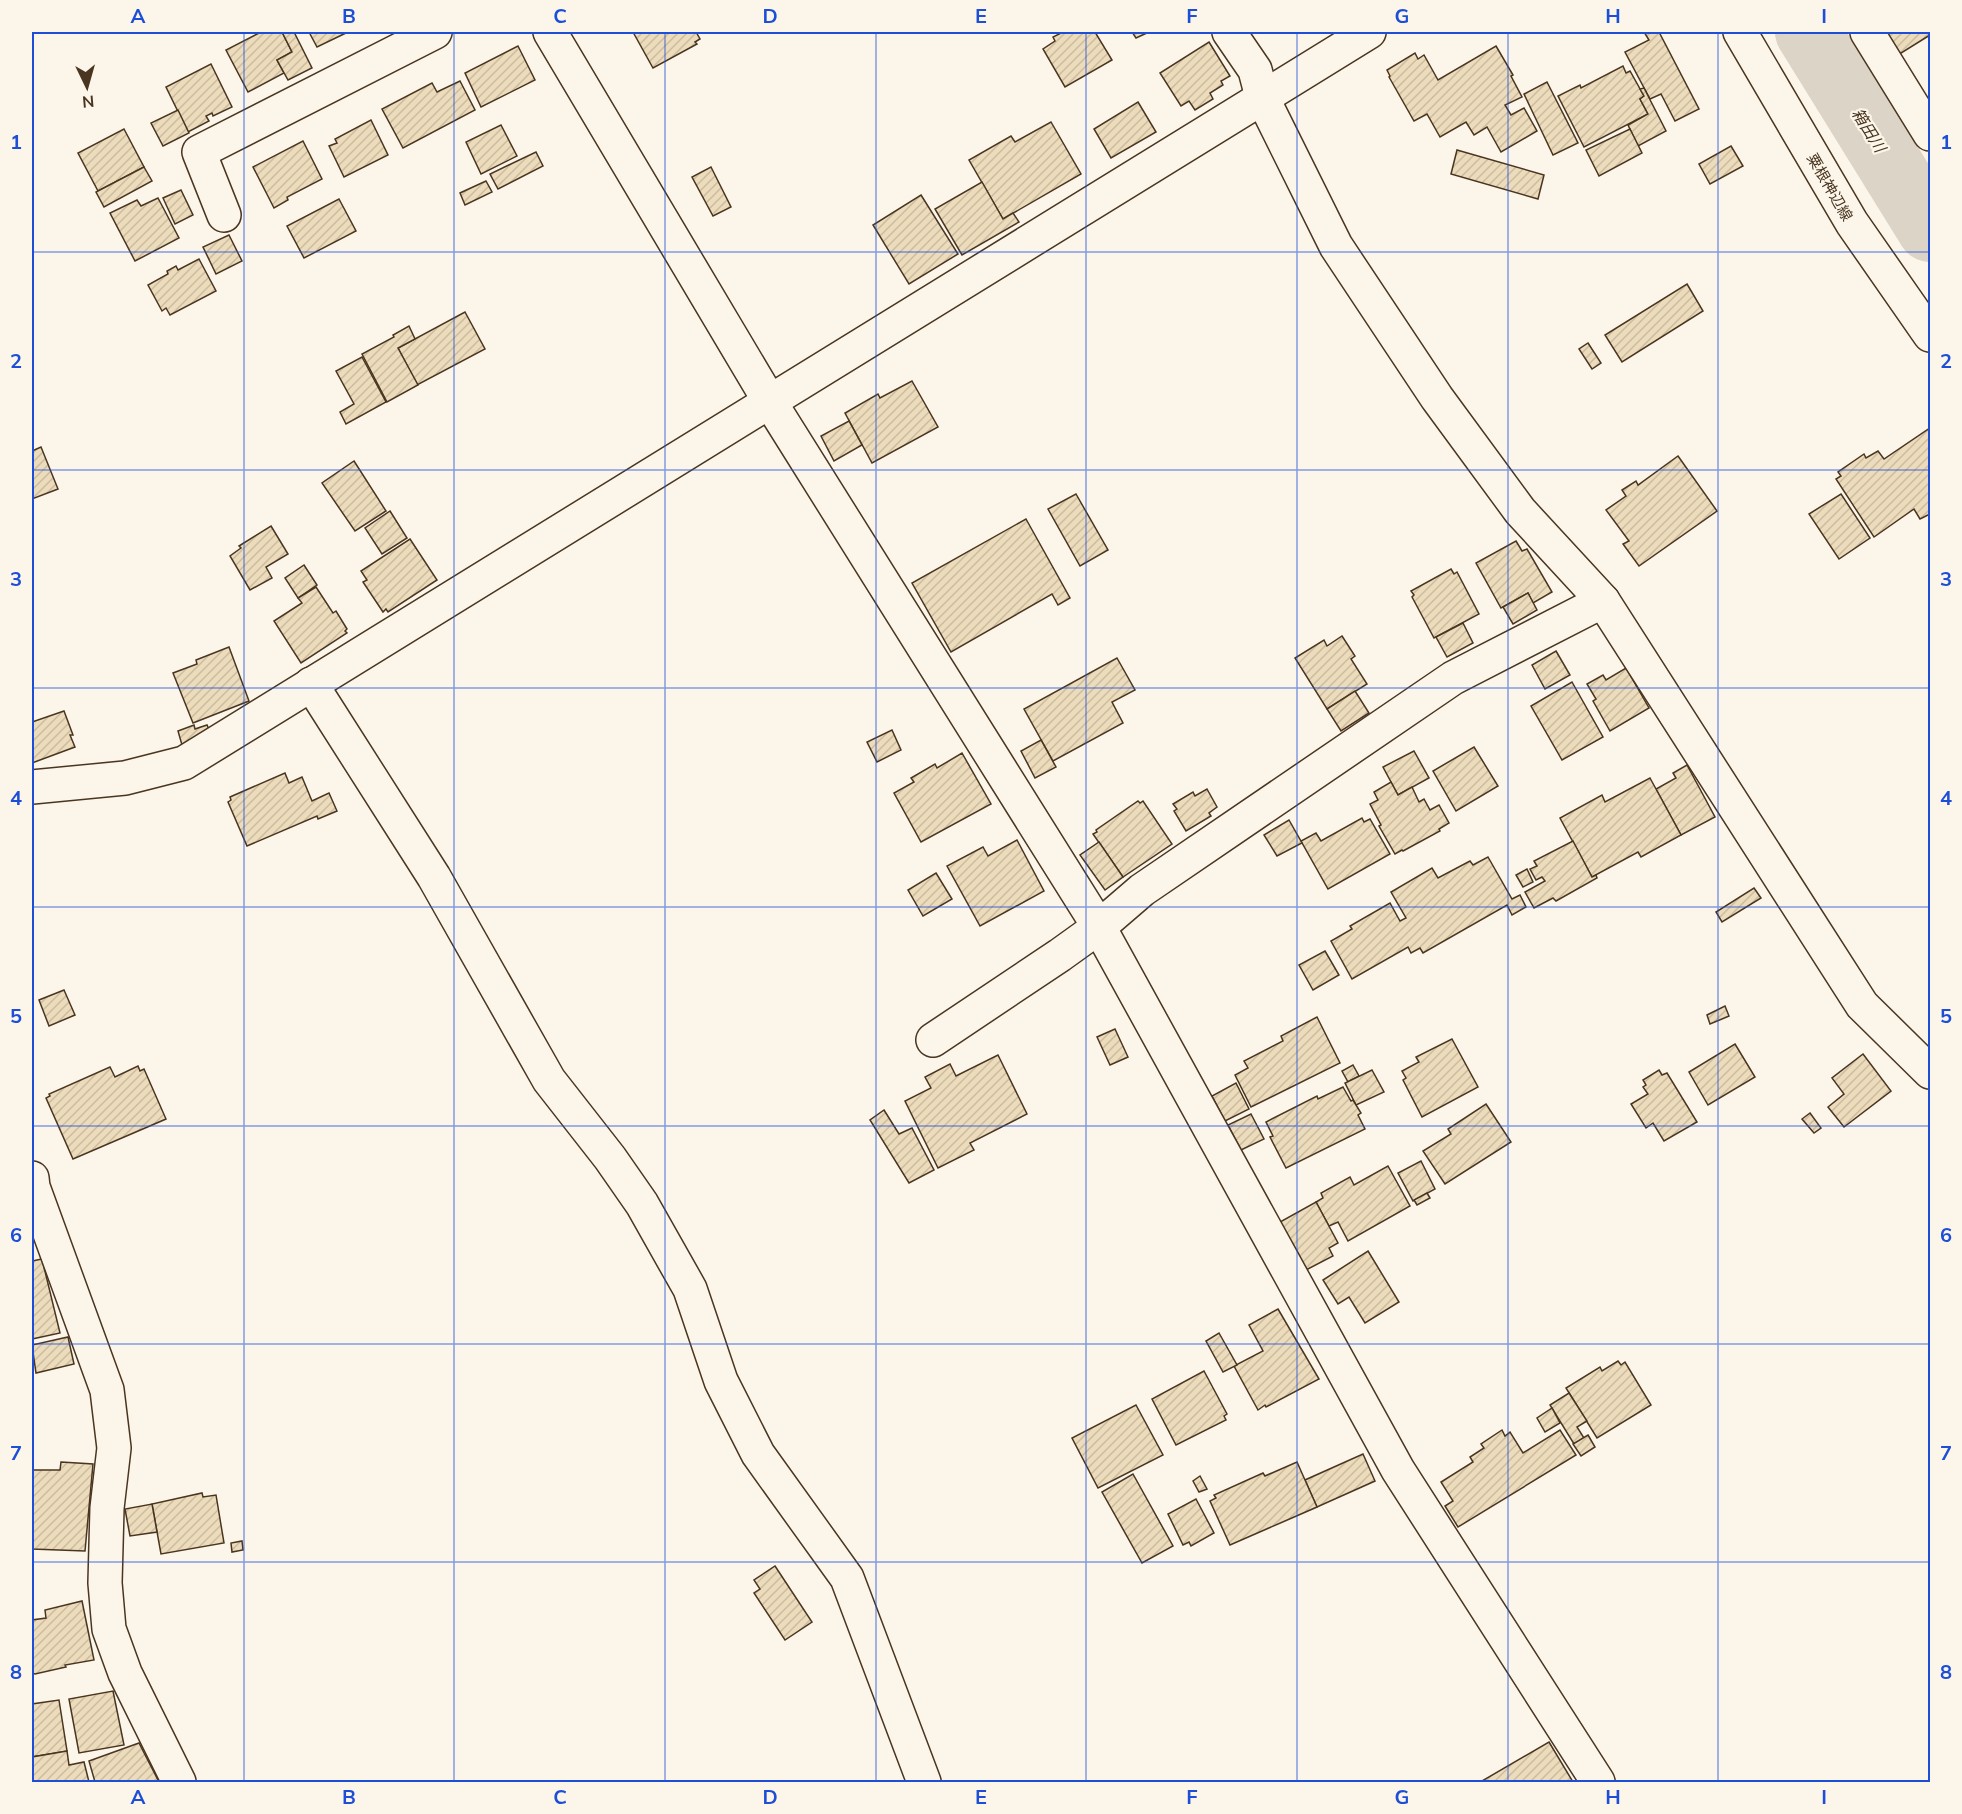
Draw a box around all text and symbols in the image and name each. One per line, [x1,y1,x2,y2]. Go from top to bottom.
text: A [131,3,146,28]
text: B [342,3,356,28]
text: C [553,3,567,28]
text: D [762,3,778,28]
text: E [975,3,987,28]
text: F [1186,3,1198,28]
text: G [1395,3,1409,28]
text: H [1605,3,1621,28]
text: I [1821,3,1827,28]
north arrow [57,57,117,117]
text: N [81,91,95,112]
water label: 箱田川 [1848,104,1891,157]
text: 1 [10,129,22,154]
text: 1 [1940,129,1952,154]
street label: 粟根神辺線 [1803,150,1857,224]
text: 2 [10,348,22,373]
text: 2 [1940,348,1952,373]
text: 3 [10,566,22,591]
text: 3 [1940,566,1952,591]
text: 4 [10,785,22,810]
text: 4 [1940,785,1952,810]
text: 5 [10,1003,22,1028]
text: 5 [1940,1003,1952,1028]
text: 6 [10,1222,22,1247]
text: 6 [1940,1222,1952,1247]
text: 7 [10,1440,22,1465]
text: 7 [1940,1440,1952,1465]
text: 8 [10,1659,22,1684]
text: 8 [1940,1659,1952,1684]
text: A [131,1784,146,1809]
text: B [342,1784,356,1809]
text: C [553,1784,567,1809]
text: D [762,1784,778,1809]
text: E [975,1784,987,1809]
text: F [1186,1784,1198,1809]
text: G [1395,1784,1409,1809]
text: H [1605,1784,1621,1809]
text: I [1821,1784,1827,1809]

